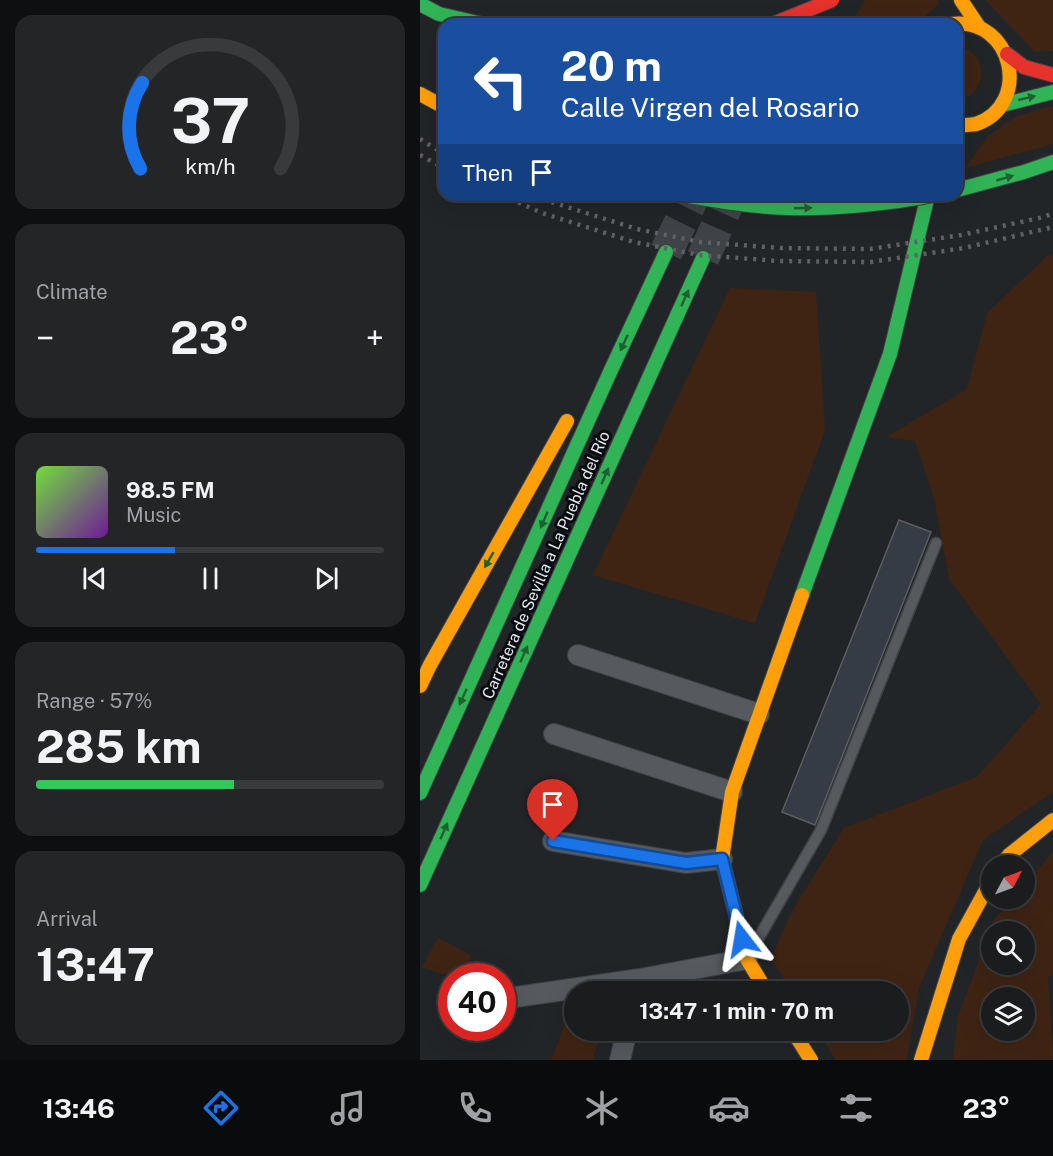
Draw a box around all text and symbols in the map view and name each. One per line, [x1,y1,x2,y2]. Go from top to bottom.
text: 20 m [561,41,662,90]
icon: left [462,42,540,120]
text: 37 [170,84,250,157]
text: Calle Virgen del Rosario [561,91,860,123]
one-way arrow [1018,93,1037,103]
text: km/h [185,154,235,179]
icon: arrive [525,156,558,189]
text: Then [462,160,513,186]
one-way arrow [996,172,1015,182]
one-way arrow [794,203,813,212]
text: Climate [36,280,108,304]
one-way arrow [680,289,690,307]
text: 23° [170,311,250,364]
text: − [36,319,54,357]
text: + [366,319,384,357]
one-way arrow [619,335,628,352]
street label: Carretera de Sevilla a La Puebla del Río [478,428,614,702]
one-way arrow [600,467,610,485]
text: 98.5 FM [126,477,215,503]
text: Music [126,503,181,527]
one-way arrow [539,511,548,528]
one-way arrow [484,552,494,569]
icon: previous [78,562,111,595]
icon: pause [194,562,227,595]
icon: next [310,562,343,595]
one-way arrow [520,645,529,662]
text: Range · 57% [36,689,152,713]
one-way arrow [459,689,468,706]
text: 285 km [36,720,202,773]
pin [527,779,578,841]
icon: arrive [536,788,569,821]
one-way arrow [439,822,449,840]
north arrow [981,855,1035,909]
map controls [981,855,1035,1041]
text: Arrival [36,907,98,931]
position arrow [710,907,774,971]
button: search [981,921,1035,975]
text: 13:47 [36,938,155,991]
speed limit sign: 40 [438,963,516,1041]
button: layers [981,987,1035,1041]
text: 13:47 · 1 min · 70 m [639,998,834,1024]
icon: directions [200,1087,242,1129]
icon: music [327,1087,369,1129]
icon: phone [454,1087,496,1129]
icon: climate [581,1087,623,1129]
icon: car [708,1087,750,1129]
icon: filters [835,1087,877,1129]
text: 13:46 [43,1092,115,1124]
text: 23° [962,1092,1010,1124]

